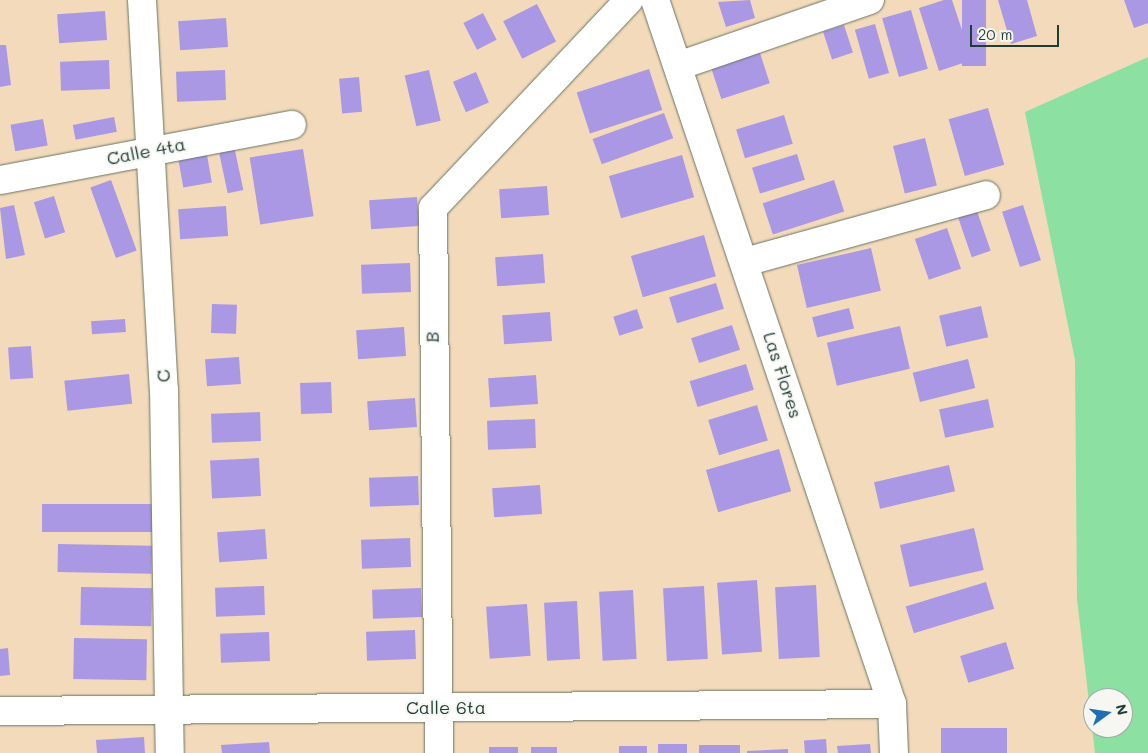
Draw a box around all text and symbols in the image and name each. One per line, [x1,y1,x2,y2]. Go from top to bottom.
scale bar [973,15,1062,47]
text: 20 m [978,24,1012,44]
street label: Calle 4ta [105,133,187,169]
street label: Las Flores [759,329,807,421]
street label: B [421,331,443,343]
street label: C [152,369,174,383]
north arrow [1083,688,1133,738]
street label: Calle 6ta [406,696,486,718]
text: N [1112,702,1133,717]

